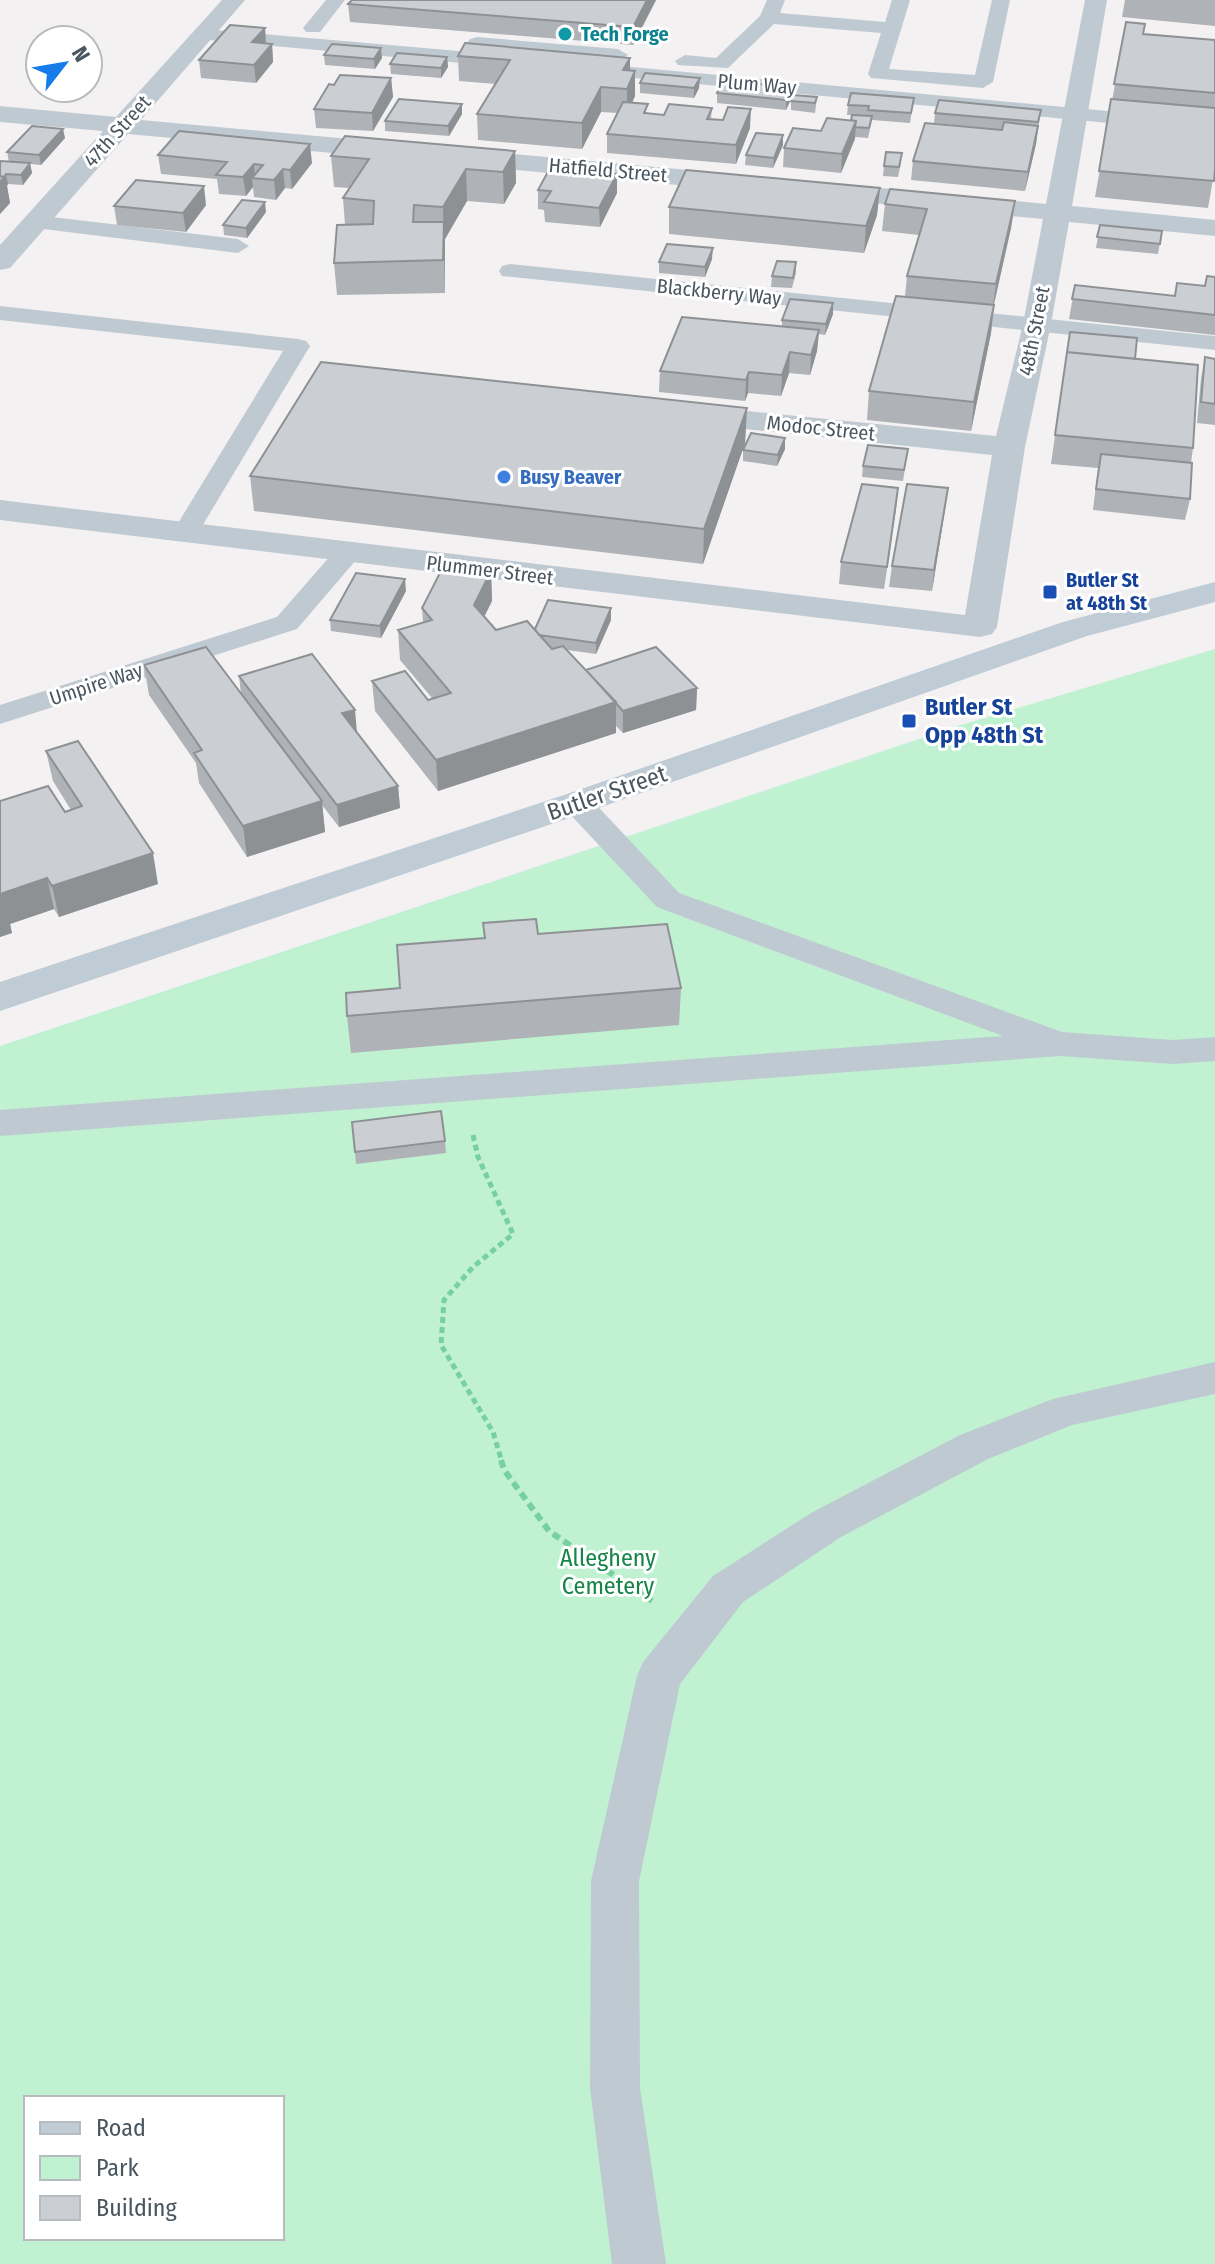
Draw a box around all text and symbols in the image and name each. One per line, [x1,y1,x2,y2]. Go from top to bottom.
place label: Tech Forge [581,22,669,46]
north arrow [24,24,104,104]
marker: Tech Forge [556,25,574,43]
text: N [66,41,96,67]
street label: Plum Way [717,69,797,99]
street label: 47th Street [79,90,156,172]
street label: Hatfield Street [548,153,669,187]
street label: Blackberry Way [656,274,782,310]
street label: 48th Street [1014,284,1055,378]
street label: Modoc Street [766,410,877,446]
place label: Busy Beaver [520,465,622,489]
marker: Busy Beaver [495,468,513,486]
street label: Plummer Street [425,550,555,590]
place label: Butler St at 48th St [1066,568,1148,615]
marker: Butler St at 48th St [1041,583,1059,601]
street label: Umpire Way [46,658,146,710]
place label: Butler St Opp 48th St [925,693,1044,749]
marker: Butler St Opp 48th St [900,712,918,730]
street label: Butler Street [544,759,671,826]
park label: Allegheny Cemetery [560,1544,656,1600]
legend [24,2096,284,2240]
text: Road [96,2114,146,2142]
text: Park [96,2154,139,2182]
text: Building [96,2194,178,2222]

